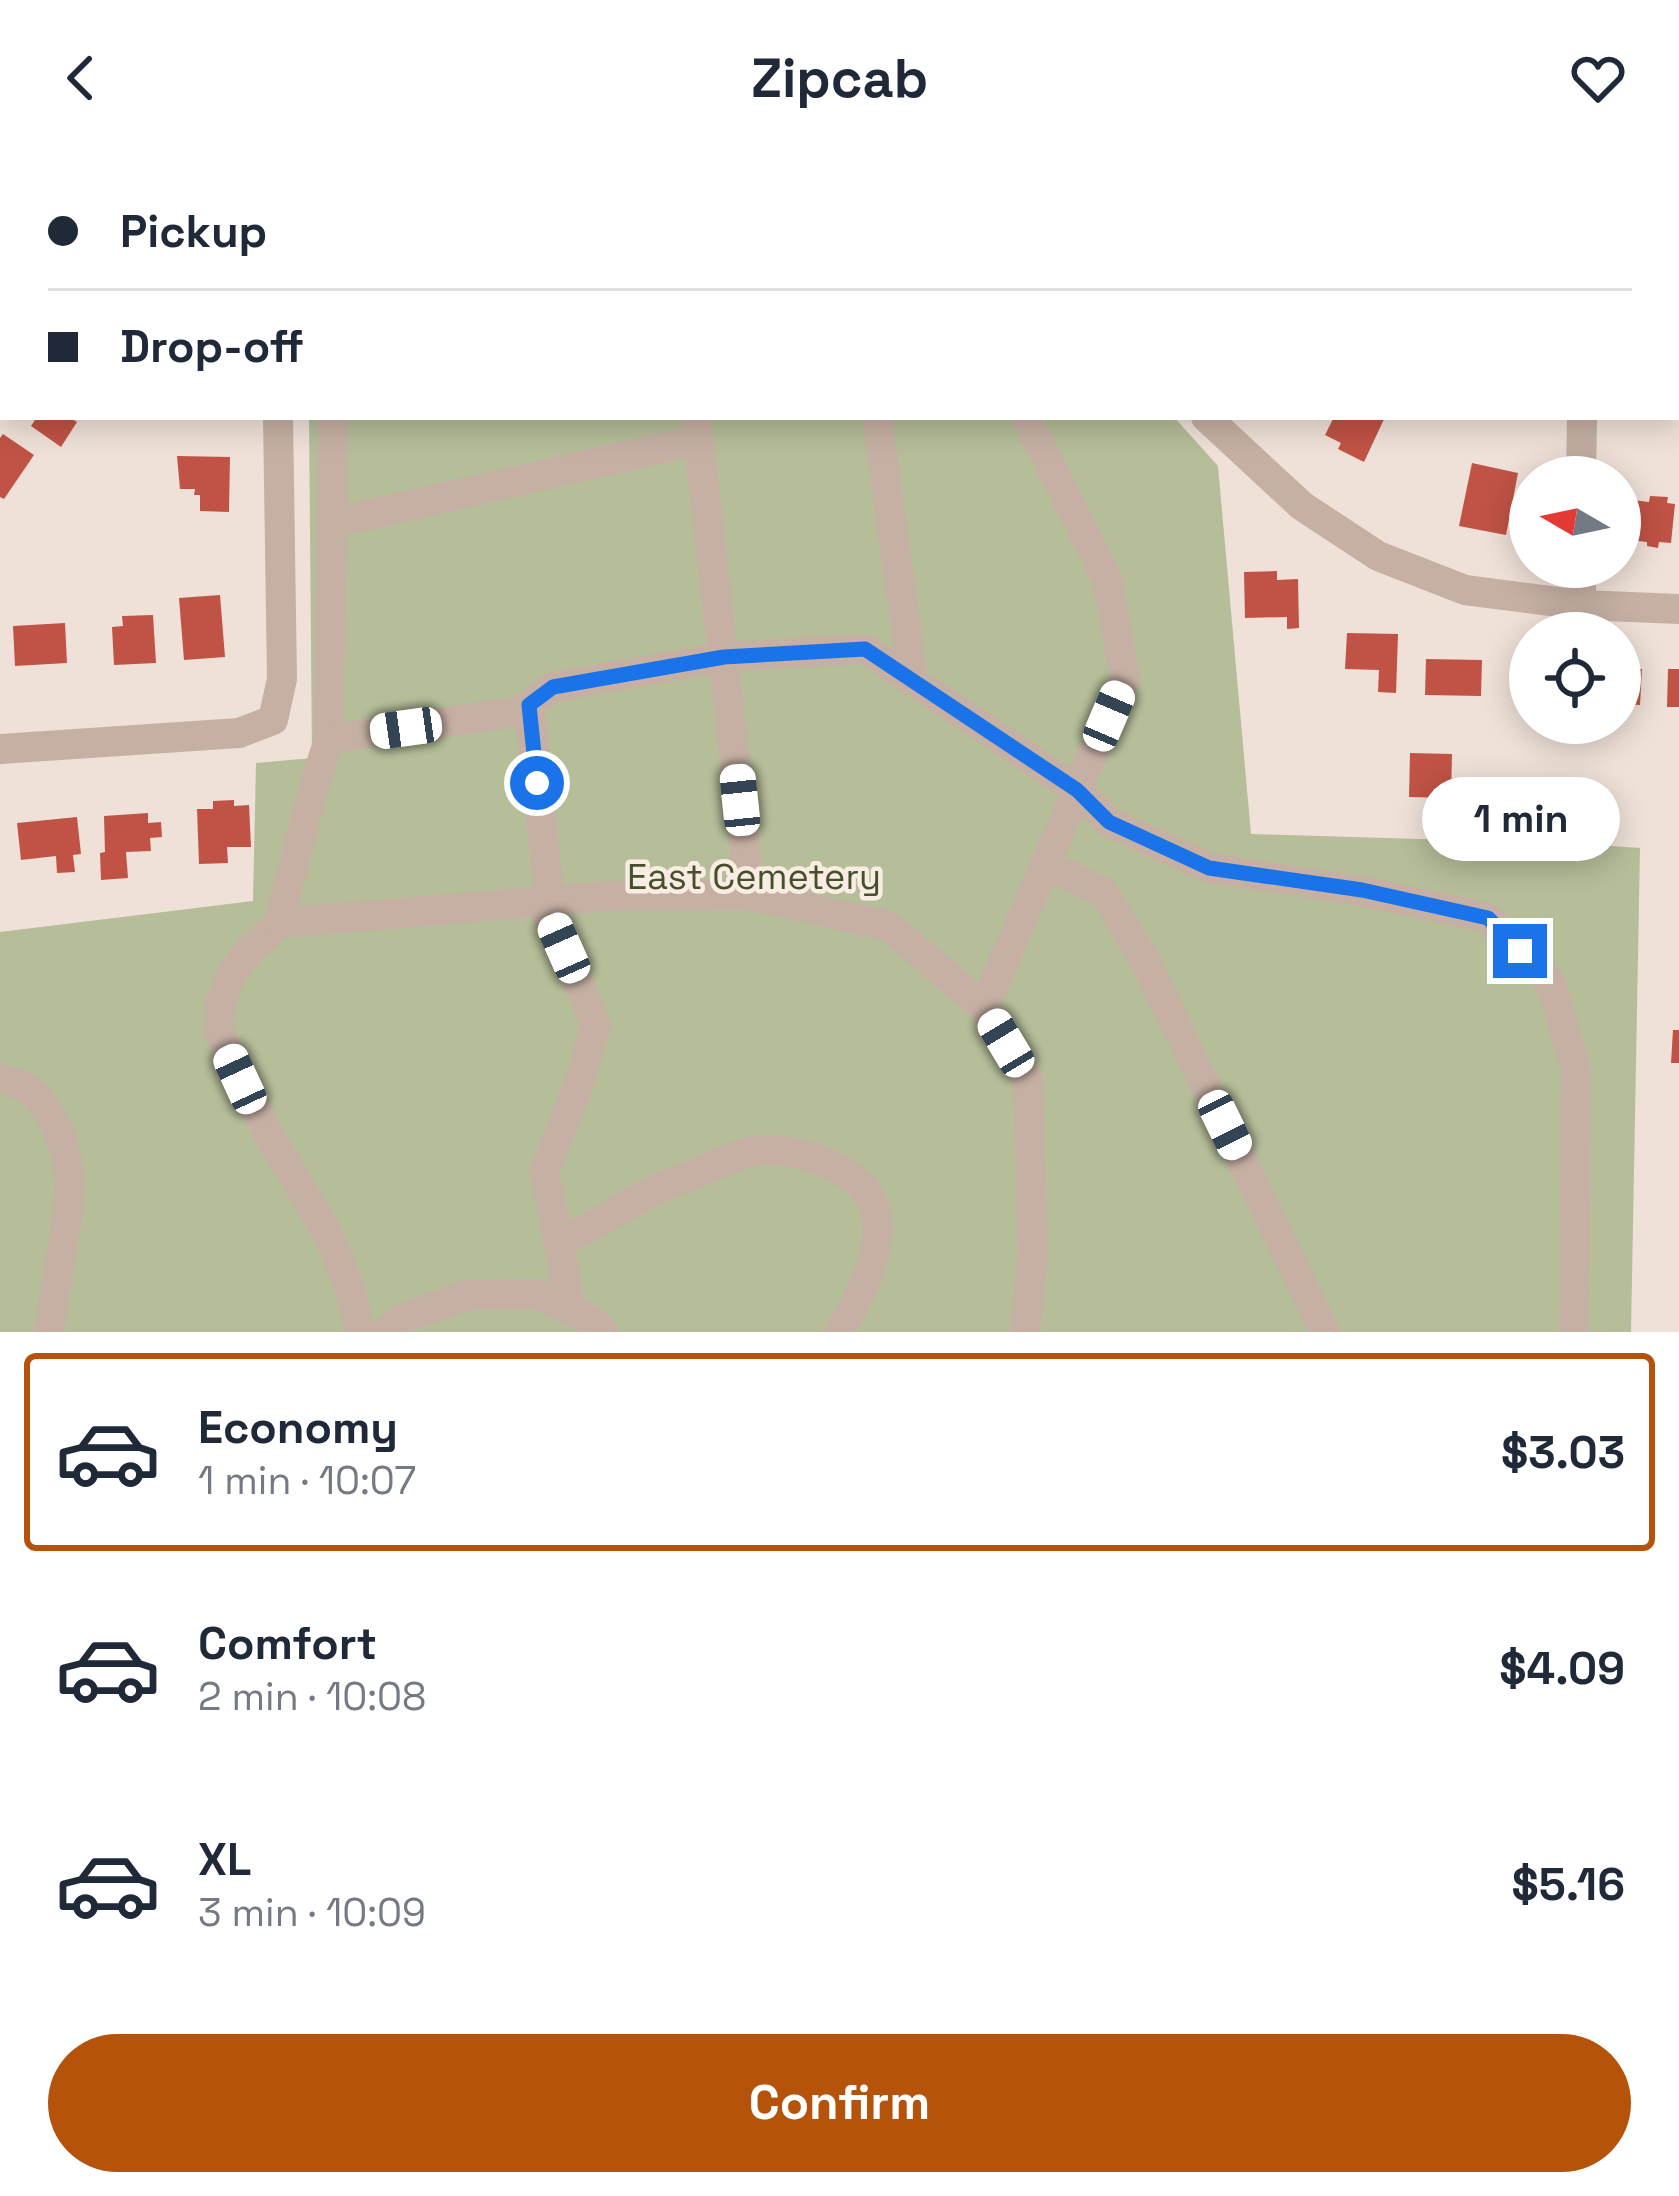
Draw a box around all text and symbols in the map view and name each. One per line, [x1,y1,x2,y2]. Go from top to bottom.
text: Zipcab [751,44,928,113]
icon: back [48,45,114,111]
icon: heart [1565,45,1631,111]
text: Pickup [120,203,267,260]
text: Drop-off [120,318,304,375]
north arrow [1509,456,1641,588]
map controls [1509,456,1641,744]
button: locate [1509,612,1641,744]
car [1078,676,1140,756]
car [368,705,444,751]
route start [510,756,564,810]
car [718,762,762,838]
callout: 1 min [1421,777,1619,861]
text: 1 min [1473,794,1569,843]
park label: East Cemetery [627,854,881,900]
car [533,908,595,988]
route end [1493,924,1547,978]
car [972,1003,1040,1083]
car [208,1039,272,1119]
car [1193,1085,1257,1165]
icon: car [54,1398,162,1506]
text: Economy [198,1399,398,1456]
text: $3.03 [1501,1424,1625,1481]
text: 1 min · 10:07 [198,1456,416,1505]
icon: car [54,1614,162,1722]
text: Comfort [198,1615,377,1672]
text: $4.09 [1499,1640,1625,1697]
text: 2 min · 10:08 [198,1672,426,1721]
icon: car [54,1830,162,1938]
text: XL [198,1831,251,1888]
text: $5.16 [1512,1856,1625,1913]
text: 3 min · 10:09 [198,1888,426,1937]
button: Confirm [48,2034,1631,2172]

